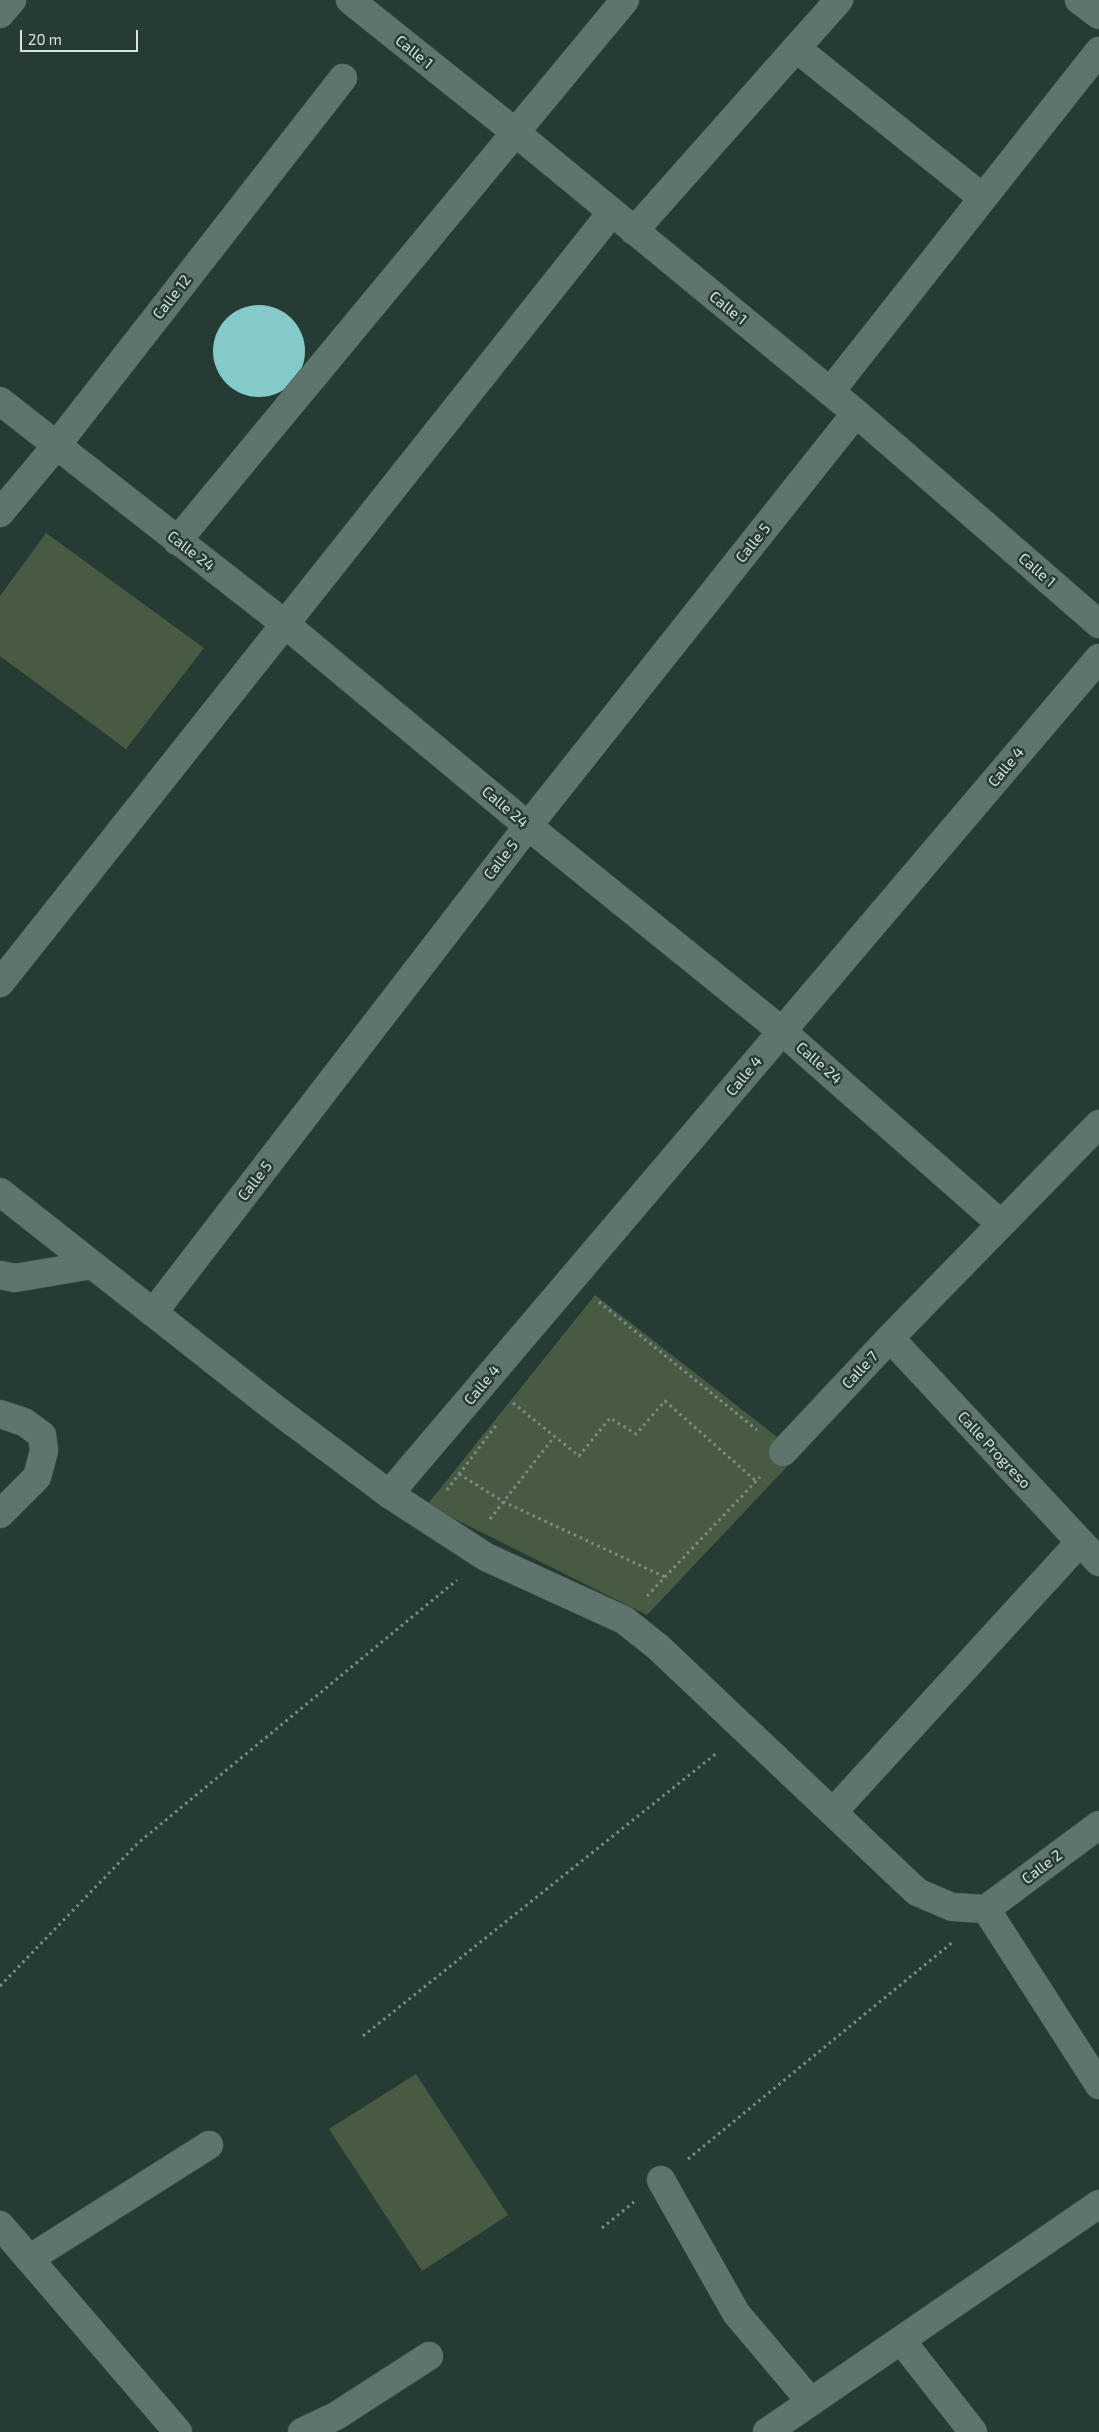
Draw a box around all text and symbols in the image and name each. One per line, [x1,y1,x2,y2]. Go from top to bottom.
scale bar [22,20,140,52]
text: 20 m [28,30,62,48]
street label: Calle 1 [392,31,436,73]
street label: Calle 12 [149,271,195,323]
street label: Calle 1 [706,287,750,329]
street label: Calle 5 [732,520,774,566]
street label: Calle 24 [164,527,218,575]
street label: Calle 1 [1015,549,1059,591]
street label: Calle 4 [984,743,1028,791]
street label: Calle 24 [478,783,532,831]
street label: Calle 5 [480,837,522,883]
street label: Calle 24 [792,1038,846,1088]
street label: Calle 4 [722,1052,766,1100]
street label: Calle 5 [234,1158,276,1204]
street label: Calle 7 [838,1347,882,1393]
street label: Calle 4 [460,1361,504,1409]
street label: Calle Progreso [954,1408,1034,1492]
street label: Calle 2 [1018,1846,1066,1888]

